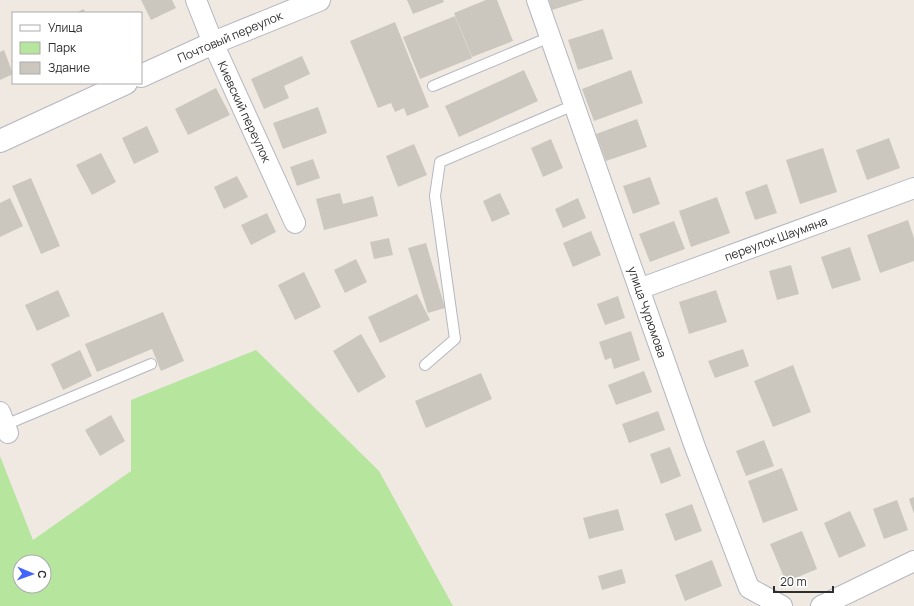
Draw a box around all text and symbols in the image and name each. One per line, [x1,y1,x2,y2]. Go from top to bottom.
street label: Почтовый переулок [175,6,286,66]
legend [12,12,142,84]
text: Улица [48,19,82,36]
text: Парк [48,39,77,56]
street label: Киевский переулок [214,58,276,166]
text: Здание [48,59,90,76]
street label: переулок Шаумяна [722,212,830,265]
street label: улица Чурюмова [624,264,671,360]
north arrow [12,554,52,594]
scale bar [774,568,833,594]
text: С [35,570,50,579]
text: 20 m [780,573,807,590]

